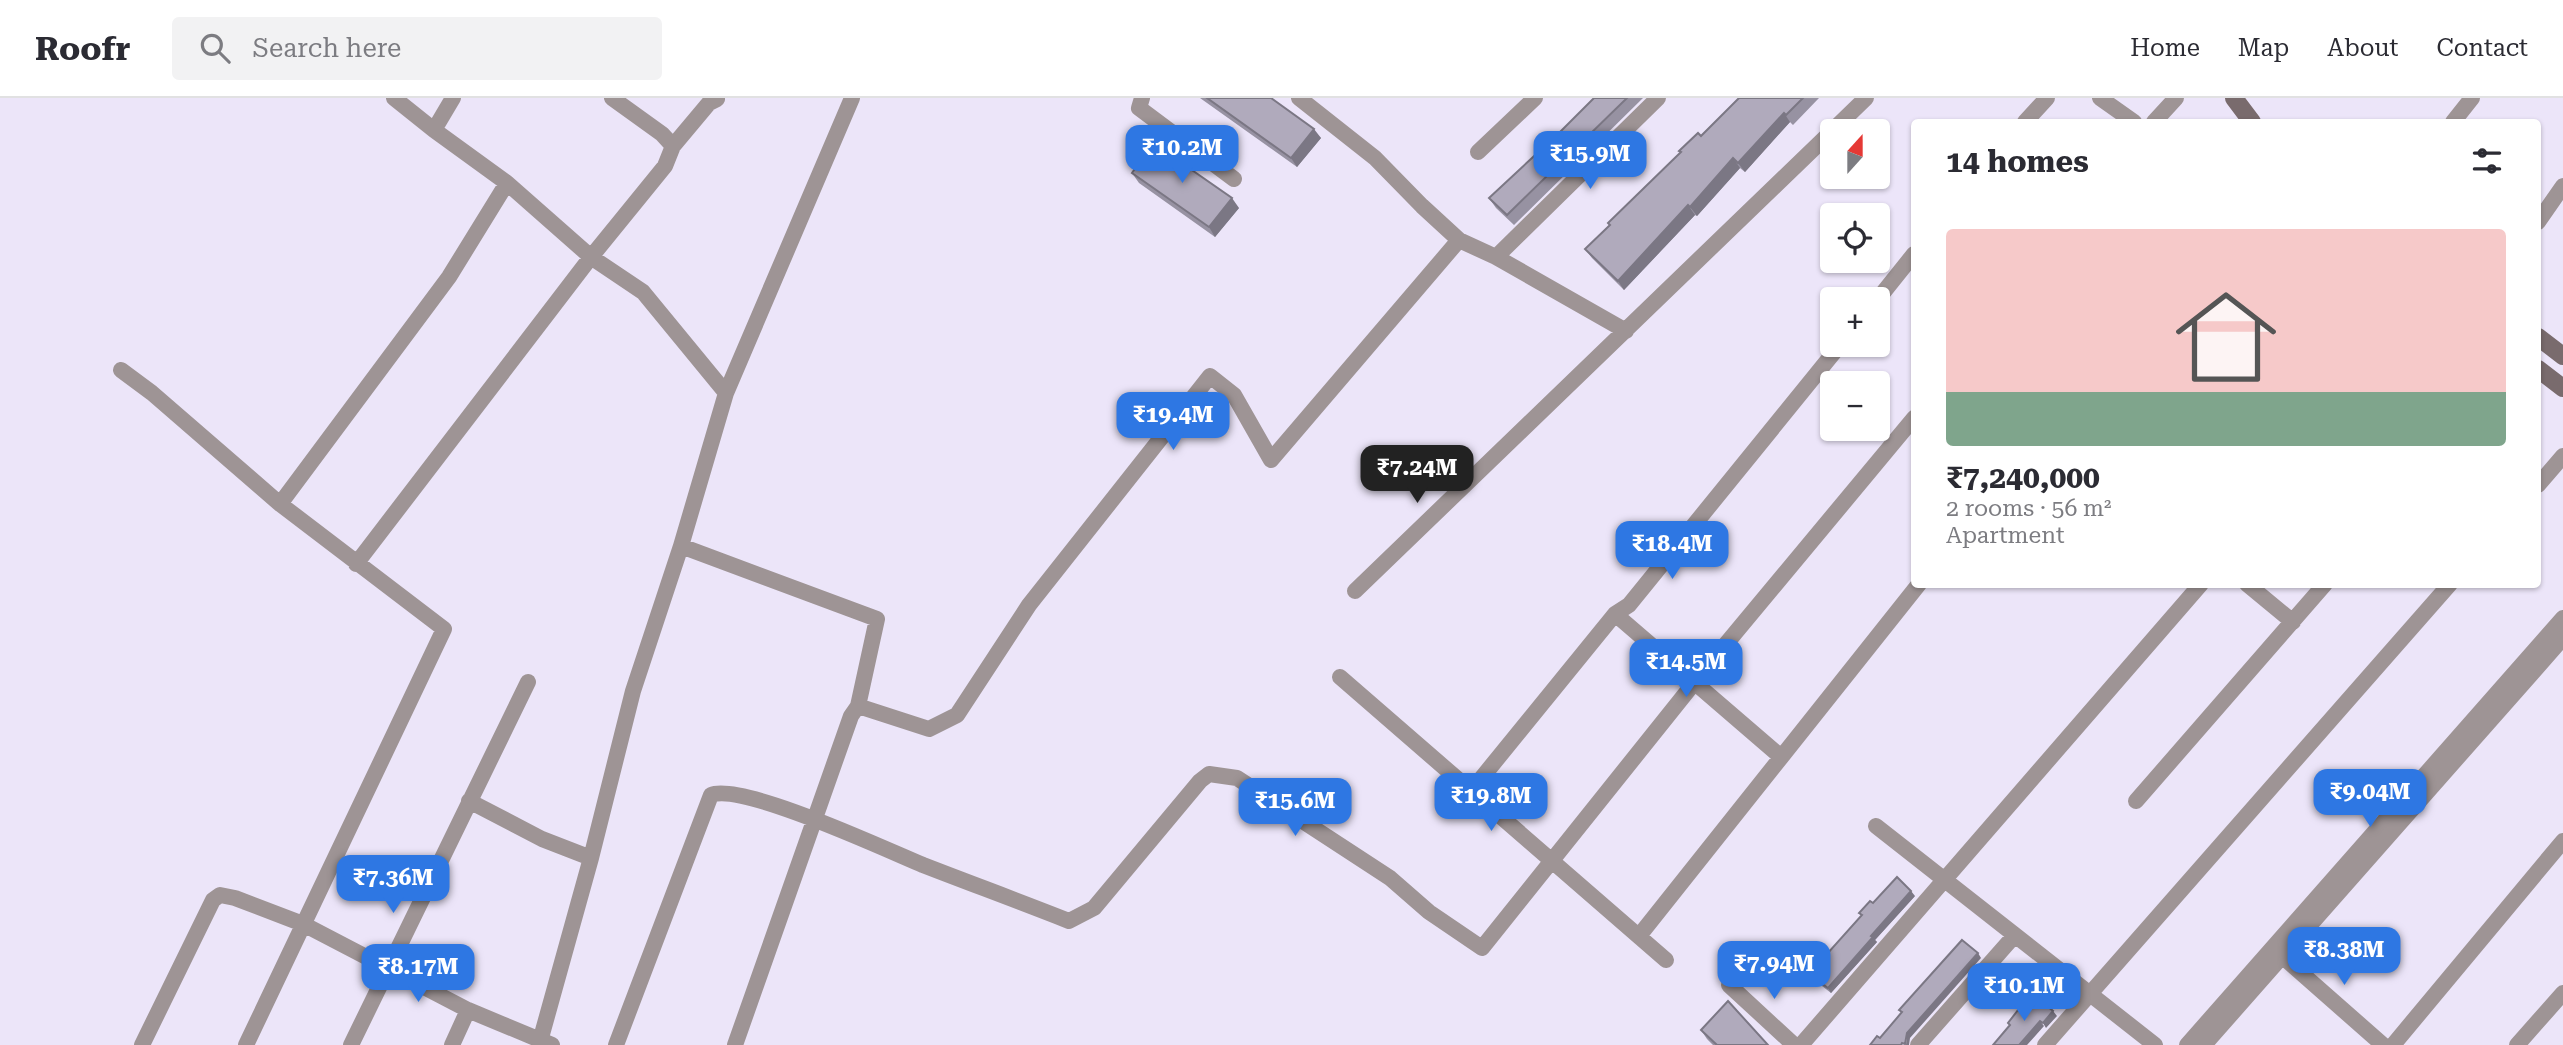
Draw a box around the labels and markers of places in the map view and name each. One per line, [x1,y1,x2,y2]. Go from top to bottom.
pin: ₹10.2M [1125,126,1239,185]
pin: ₹15.9M [1533,132,1647,191]
pin: ₹19.4M [1116,392,1230,452]
pin: ₹7.24M [1360,446,1474,505]
pin: ₹18.4M [1615,522,1729,581]
pin: ₹14.5M [1629,640,1743,699]
pin: ₹9.04M [2313,770,2427,829]
pin: ₹19.8M [1434,774,1548,833]
pin: ₹15.6M [1238,778,1352,838]
pin: ₹7.36M [336,856,450,915]
pin: ₹8.38M [2287,928,2401,987]
pin: ₹7.94M [1717,942,1831,1001]
pin: ₹8.17M [361,944,475,1004]
pin: ₹10.1M [1967,964,2081,1023]

